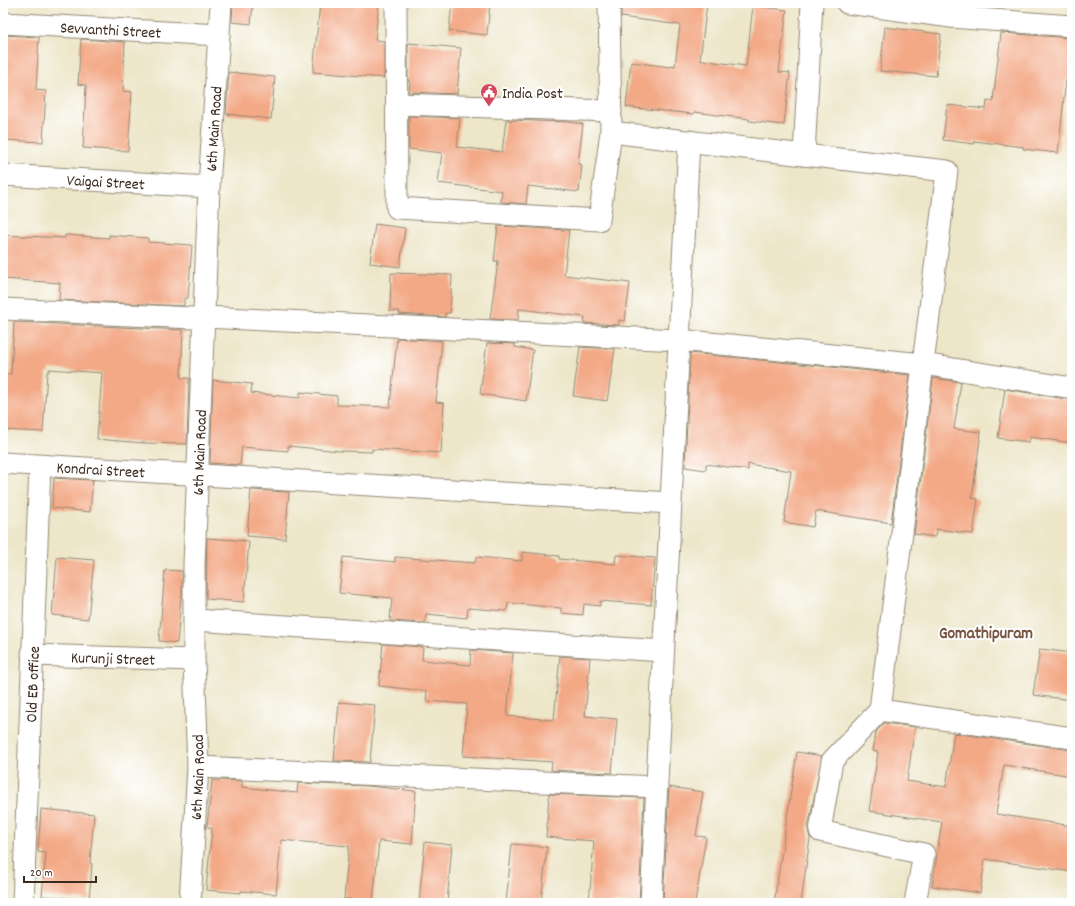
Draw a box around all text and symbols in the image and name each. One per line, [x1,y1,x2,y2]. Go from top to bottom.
street label: Sevvanthi Street [60,17,162,46]
public building icon: India Post [479,82,499,107]
place label: India Post [502,83,563,106]
street label: 6th Main Road [201,85,230,172]
street label: Vaigai Street [66,170,145,197]
street label: 6th Main Road [188,409,214,496]
street label: Kondrai Street [56,457,146,485]
district label: Gomathipuram [939,623,1033,647]
street label: Old EB office [21,646,47,723]
street label: Kurunji Street [70,647,155,673]
street label: 6th Main Road [186,734,212,821]
scale bar [24,858,96,884]
text: 20 m [30,865,53,882]

